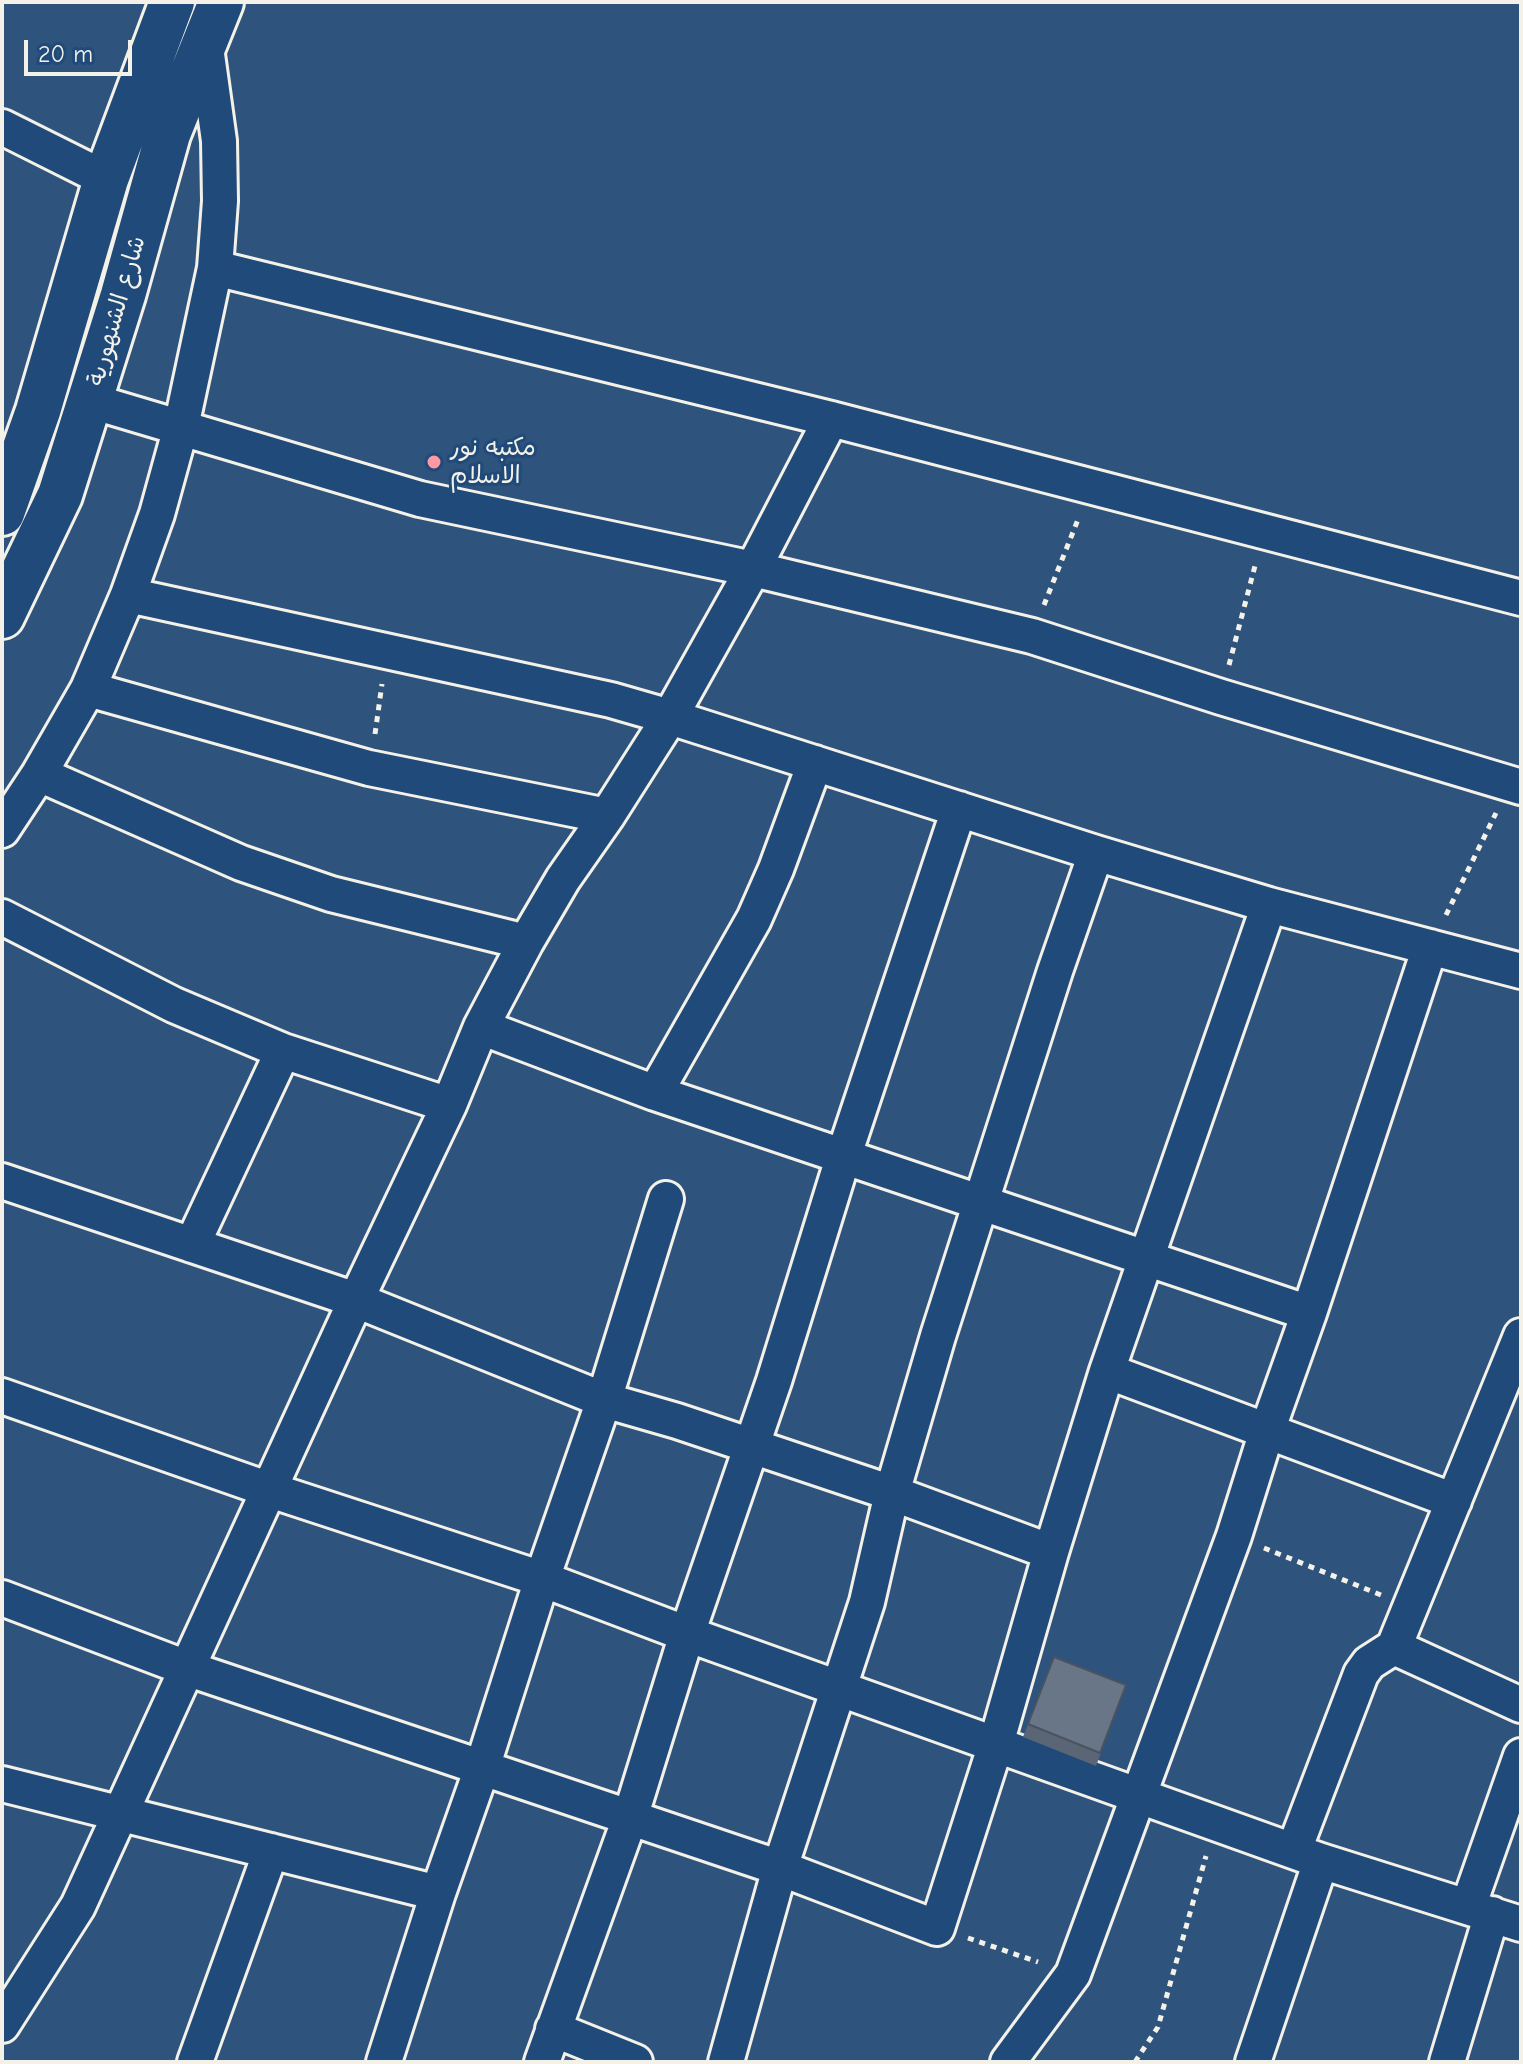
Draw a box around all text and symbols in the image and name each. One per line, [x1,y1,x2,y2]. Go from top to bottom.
scale bar [28,24,136,74]
text: 20 m [38,40,93,68]
street label: شارع الشنهورية [82,233,152,389]
place label: مكتبه نور الاسلام [450,434,536,490]
marker: مكتبه نور الاسلام [425,453,443,471]

